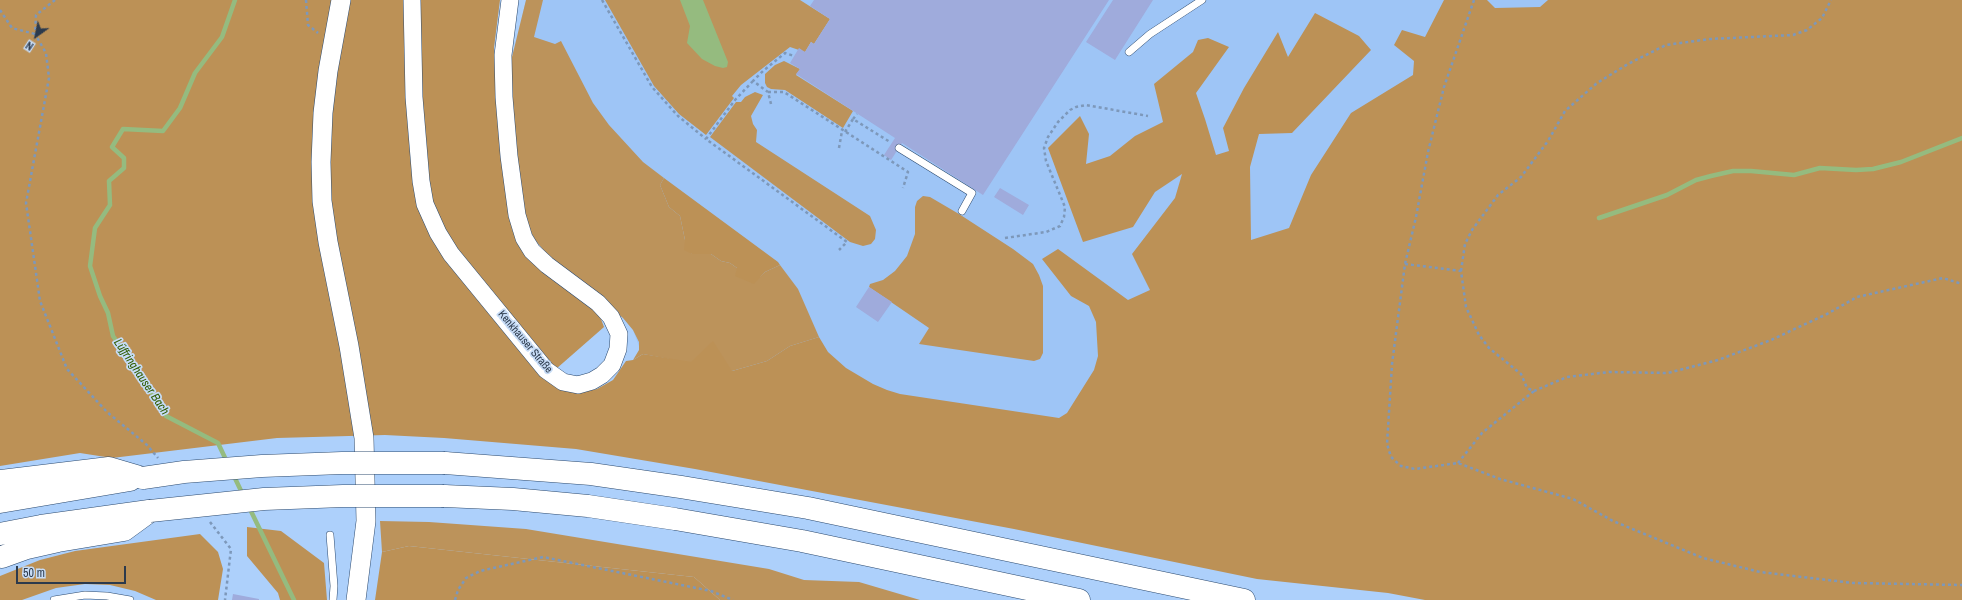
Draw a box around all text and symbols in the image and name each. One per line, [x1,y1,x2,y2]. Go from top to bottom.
north arrow [16,16,56,56]
text: N [23,38,36,54]
street label: Kenkhauser Straße [495,308,555,376]
water label: Lüffringhauser Bach [110,336,172,418]
scale bar [18,558,128,584]
text: 50 m [23,565,45,581]

